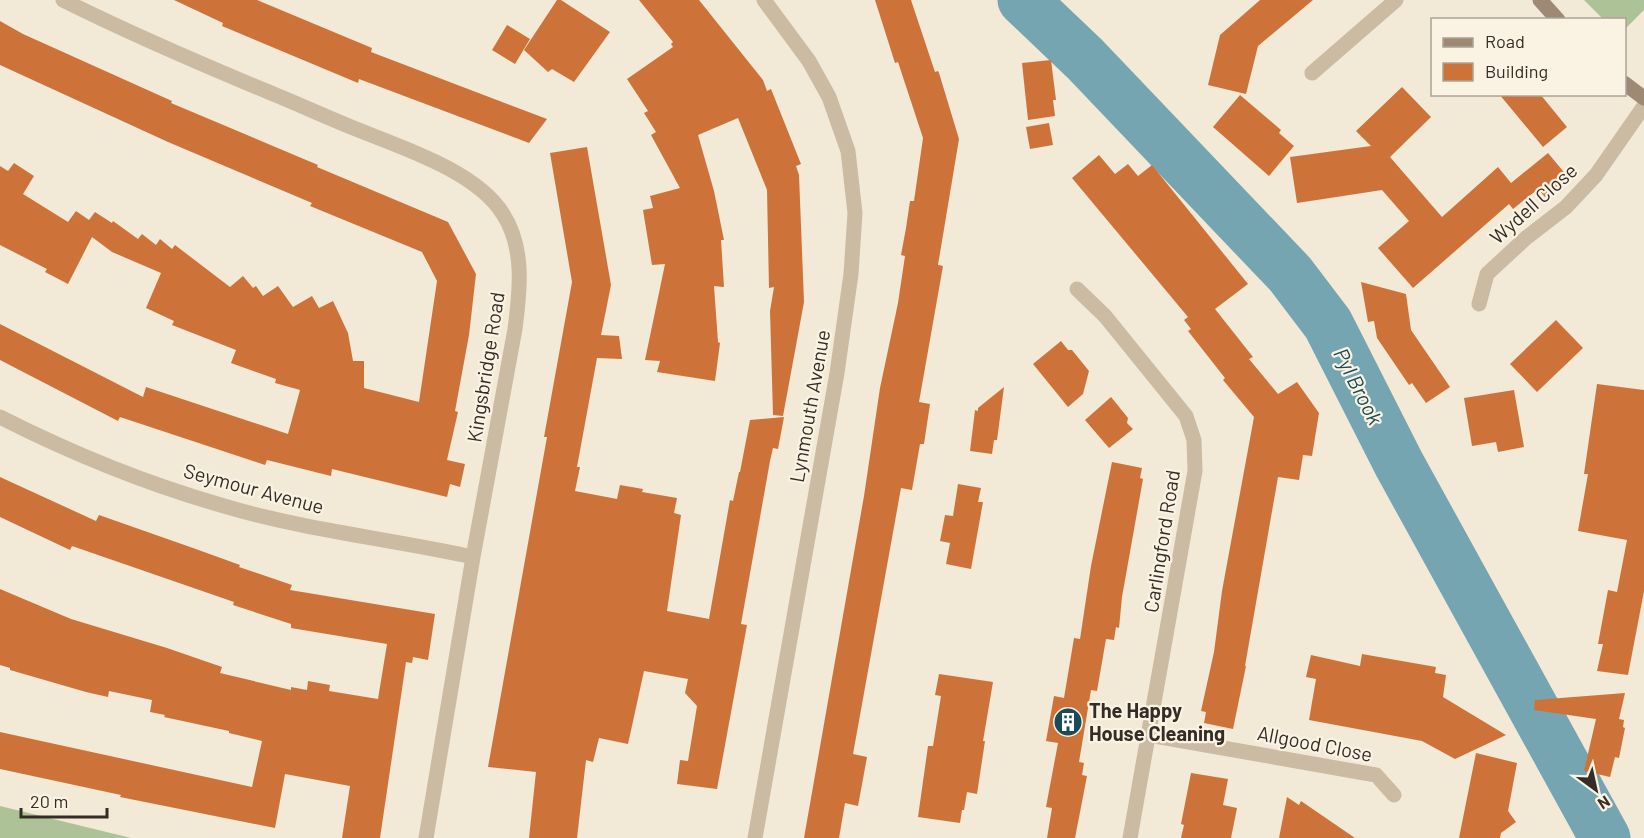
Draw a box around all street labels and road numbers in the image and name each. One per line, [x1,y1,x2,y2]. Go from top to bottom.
street label: Wydell Close [1484,158,1582,248]
street label: Kingsbridge Road [461,290,509,444]
street label: Lynmouth Avenue [784,328,834,484]
street label: Seymour Avenue [181,458,327,518]
street label: Carlingford Road [1138,468,1184,614]
street label: Allgood Close [1255,720,1375,766]

